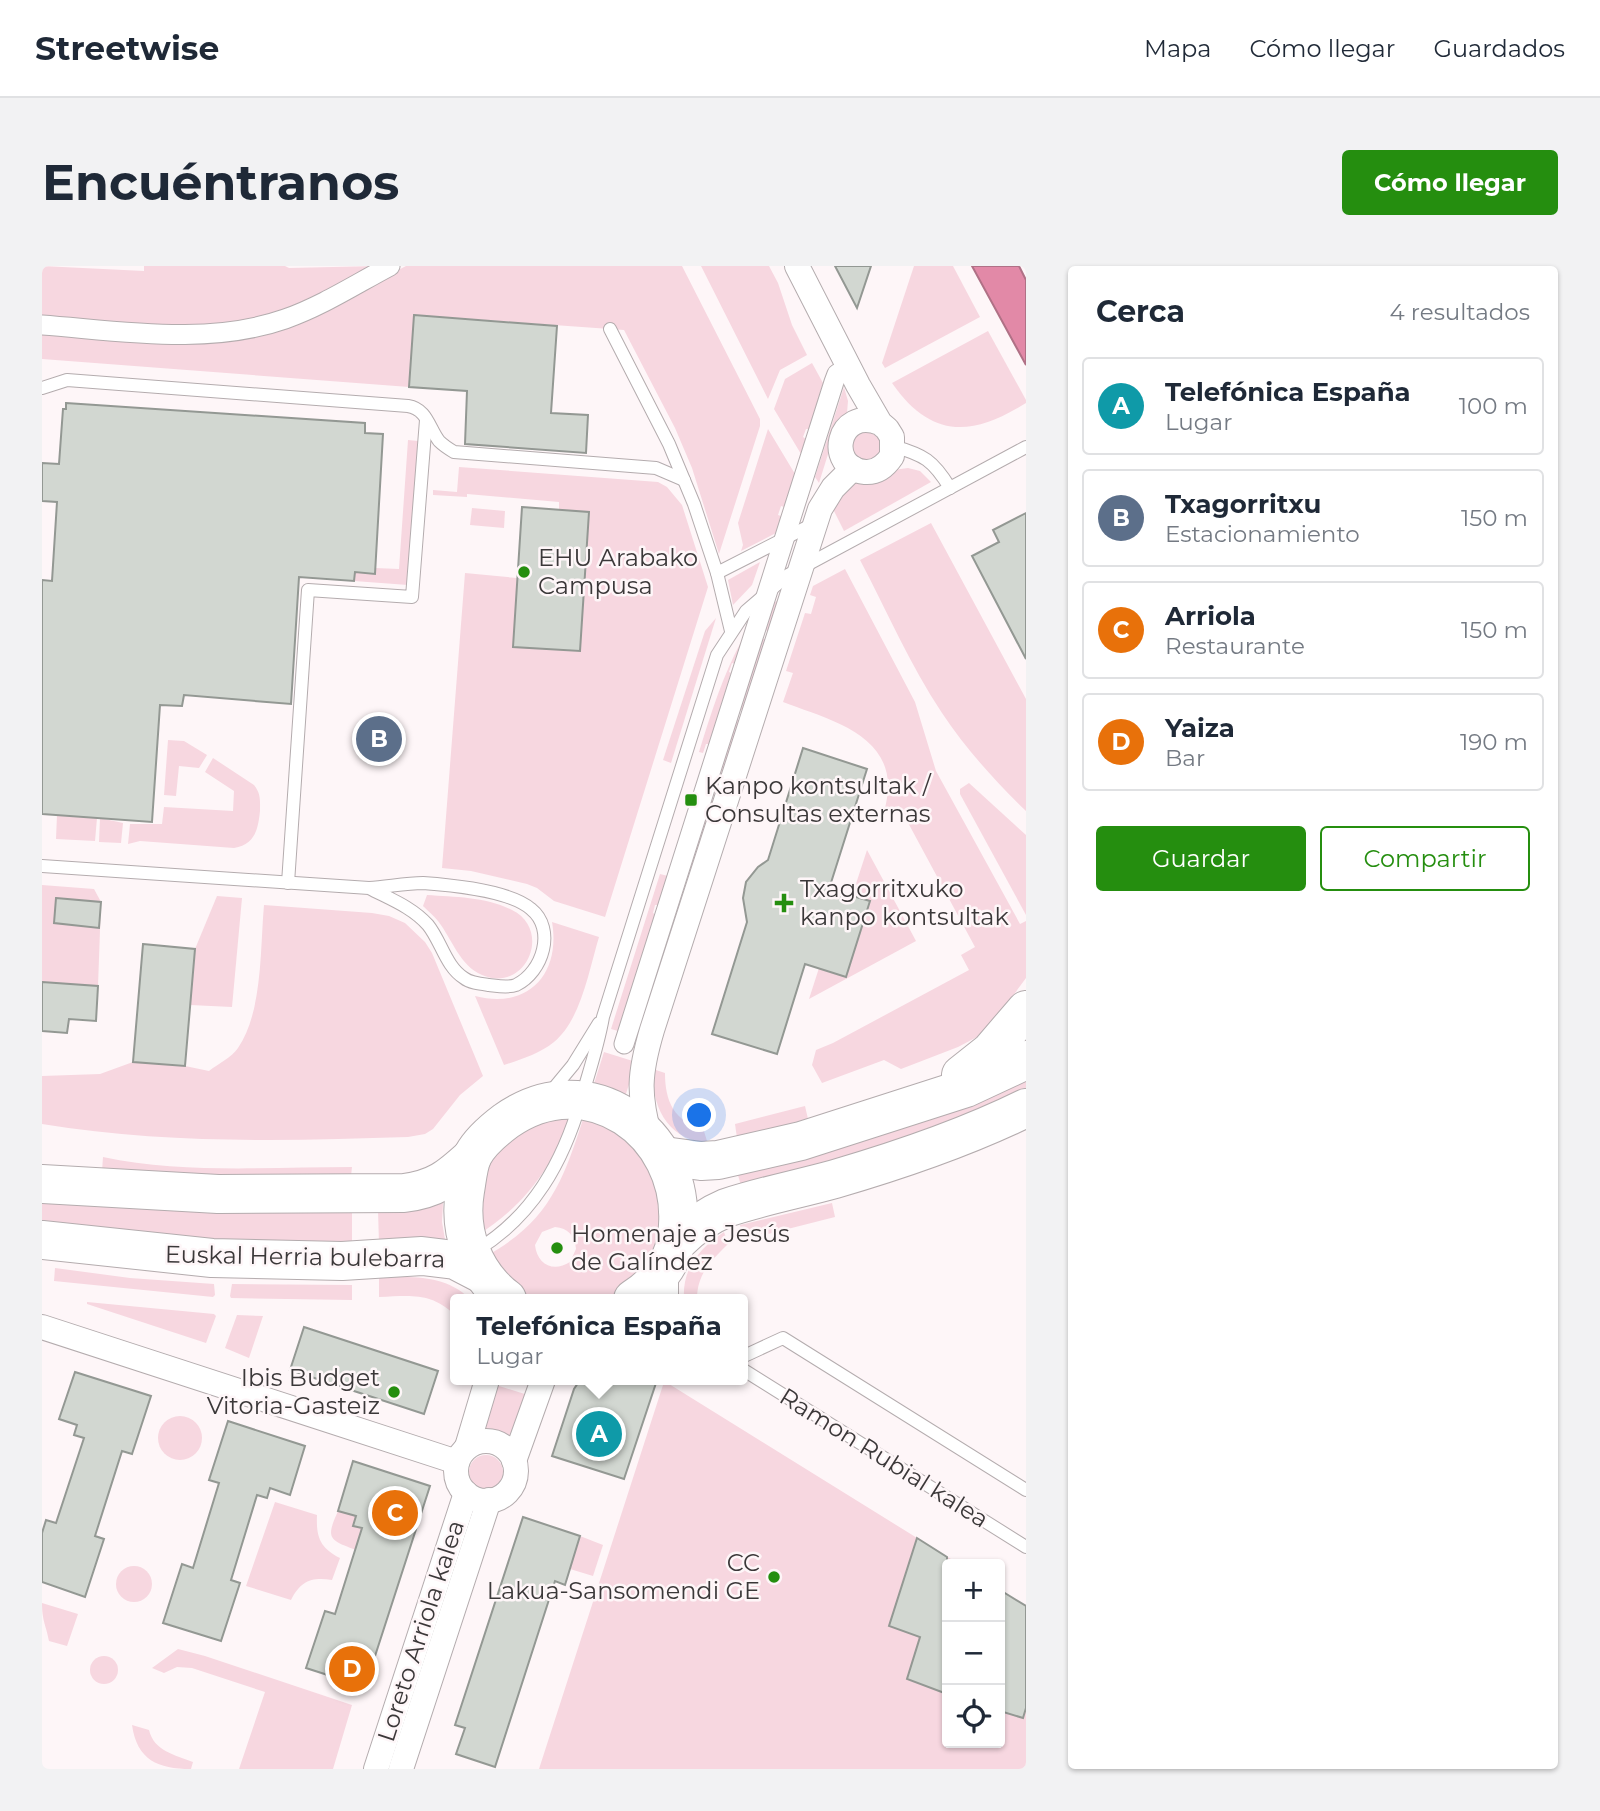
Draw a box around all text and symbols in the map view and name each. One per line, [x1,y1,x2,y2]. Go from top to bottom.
text: Streetwise [35,28,219,68]
text: Mapa [1144,34,1211,63]
text: Cómo llegar [1249,34,1395,63]
text: Guardados [1433,34,1565,63]
button: Cómo llegar [1342,150,1558,215]
text: Encuéntranos [42,153,399,212]
text: Cerca [1096,293,1185,330]
text: 4 resultados [1390,298,1530,326]
text: Telefónica España [1165,376,1411,408]
text: A [1112,392,1130,420]
text: 100 m [1459,392,1528,420]
text: Lugar [1165,408,1232,436]
text: Txagorritxu [1165,488,1321,520]
text: B [1112,504,1130,532]
text: 150 m [1461,504,1528,532]
text: Estacionamiento [1165,520,1360,548]
place label: EHU Arabako Campusa [538,543,698,600]
marker: EHU Arabako Campusa [516,564,532,580]
text: Arriola [1165,600,1256,632]
text: C [1113,616,1129,644]
text: 150 m [1461,616,1528,644]
text: Restaurante [1165,632,1305,660]
text: Yaiza [1165,712,1235,744]
pin: B [356,713,402,765]
text: D [1112,728,1131,756]
text: 190 m [1460,728,1528,756]
text: Bar [1165,744,1205,772]
place label: Kanpo kontsultak / Consultas externas [705,771,932,828]
marker: Kanpo kontsultak / Consultas externas [683,792,699,808]
button: Guardar [1096,826,1306,891]
button: Compartir [1320,826,1530,891]
place label: Txagorritxuko kanpo kontsultak [800,874,1009,931]
marker: Txagorritxuko kanpo kontsultak [774,893,794,913]
your location [682,1098,716,1132]
place label: Homenaje a Jesús de Galíndez [571,1219,790,1276]
street label: Euskal Herria bulebarra [165,1240,445,1273]
marker: Homenaje a Jesús de Galíndez [549,1240,565,1256]
popup [450,1294,748,1385]
text: Telefónica España [476,1310,722,1342]
text: Lugar [476,1342,544,1370]
place label: Ibis Budget Vitoria-Gasteiz [207,1363,380,1420]
street label: Ramon Rubial kalea [775,1382,994,1534]
marker: Ibis Budget Vitoria-Gasteiz [386,1384,402,1400]
pin: A [576,1408,622,1460]
pin: C [372,1487,418,1539]
street label: Loreto Arriola kalea [371,1517,470,1745]
place label: CC Lakua-Sansomendi GE [487,1548,760,1605]
map controls [942,1559,1005,1748]
button: + [942,1559,1005,1622]
marker: CC Lakua-Sansomendi GE [766,1569,782,1585]
button: − [942,1622,1005,1685]
pin: D [329,1643,375,1695]
button: locate [942,1685,1005,1748]

